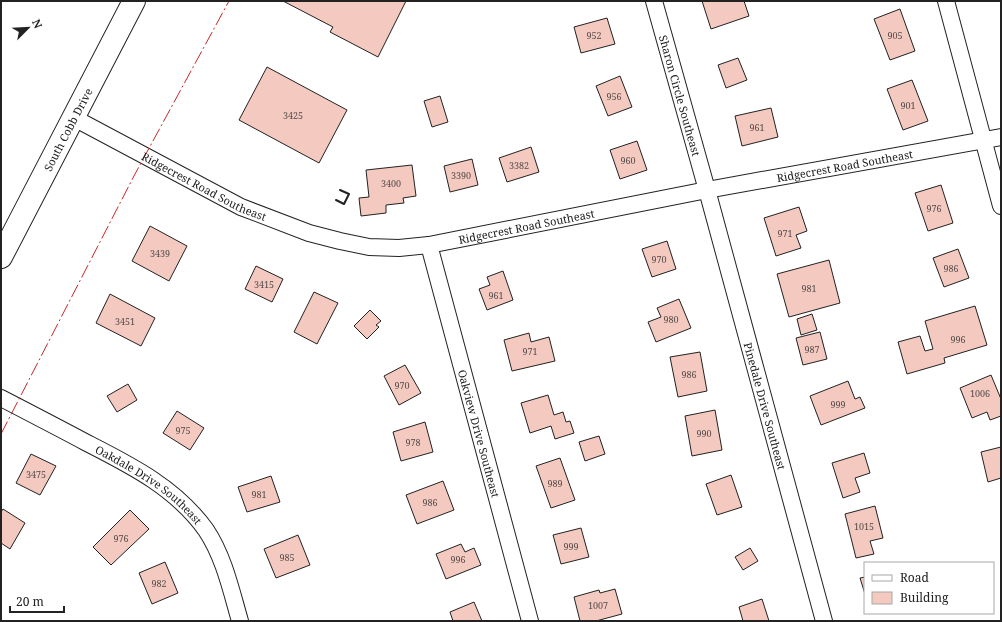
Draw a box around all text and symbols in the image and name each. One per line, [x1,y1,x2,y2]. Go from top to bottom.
north arrow [8,8,48,48]
text: N [29,17,46,31]
house number: 952 [586,29,602,42]
house number: 905 [887,29,903,42]
street label: Sharon Circle Southeast [656,33,705,158]
street label: South Cobb Drive [40,85,95,173]
house number: 956 [606,90,622,103]
house number: 901 [900,99,916,112]
house number: 3425 [283,109,303,122]
house number: 961 [749,121,765,134]
street label: Ridgecrest Road Southeast [775,146,914,185]
street label: Ridgecrest Road Southeast [139,148,269,224]
house number: 960 [620,154,636,167]
house number: 3382 [509,159,529,172]
house number: 3390 [451,169,471,182]
house number: 3400 [381,177,401,190]
house number: 976 [926,202,942,215]
street label: Ridgecrest Road Southeast [457,205,596,247]
house number: 971 [777,227,793,240]
house number: 3439 [150,247,170,260]
house number: 970 [651,253,667,266]
house number: 986 [943,262,959,275]
house number: 3415 [254,278,274,291]
house number: 981 [801,282,817,295]
house number: 961 [488,289,504,302]
house number: 980 [663,313,679,326]
house number: 3451 [115,315,135,328]
house number: 996 [950,333,966,346]
street label: Pinedale Drive Southeast [741,341,790,471]
house number: 987 [804,343,820,356]
house number: 971 [522,345,538,358]
street label: Oakview Drive Southeast [455,368,504,499]
house number: 986 [681,368,697,381]
house number: 970 [394,379,410,392]
house number: 1006 [970,387,990,400]
house number: 999 [830,398,846,411]
house number: 975 [175,424,191,437]
house number: 990 [696,427,712,440]
house number: 978 [405,436,421,449]
street label: Oakdale Drive Southeast [93,441,206,527]
house number: 3475 [26,468,46,481]
house number: 989 [547,477,563,490]
house number: 981 [251,488,267,501]
house number: 986 [422,496,438,509]
house number: 1015 [854,520,874,533]
house number: 976 [113,532,129,545]
house number: 999 [563,540,579,553]
house number: 985 [279,551,295,564]
house number: 996 [450,553,466,566]
legend [864,562,994,614]
text: Road [900,569,930,586]
house number: 982 [151,577,167,590]
scale bar [10,588,64,614]
text: Building [900,589,949,606]
text: 20 m [16,593,44,610]
house number: 1007 [588,599,608,612]

